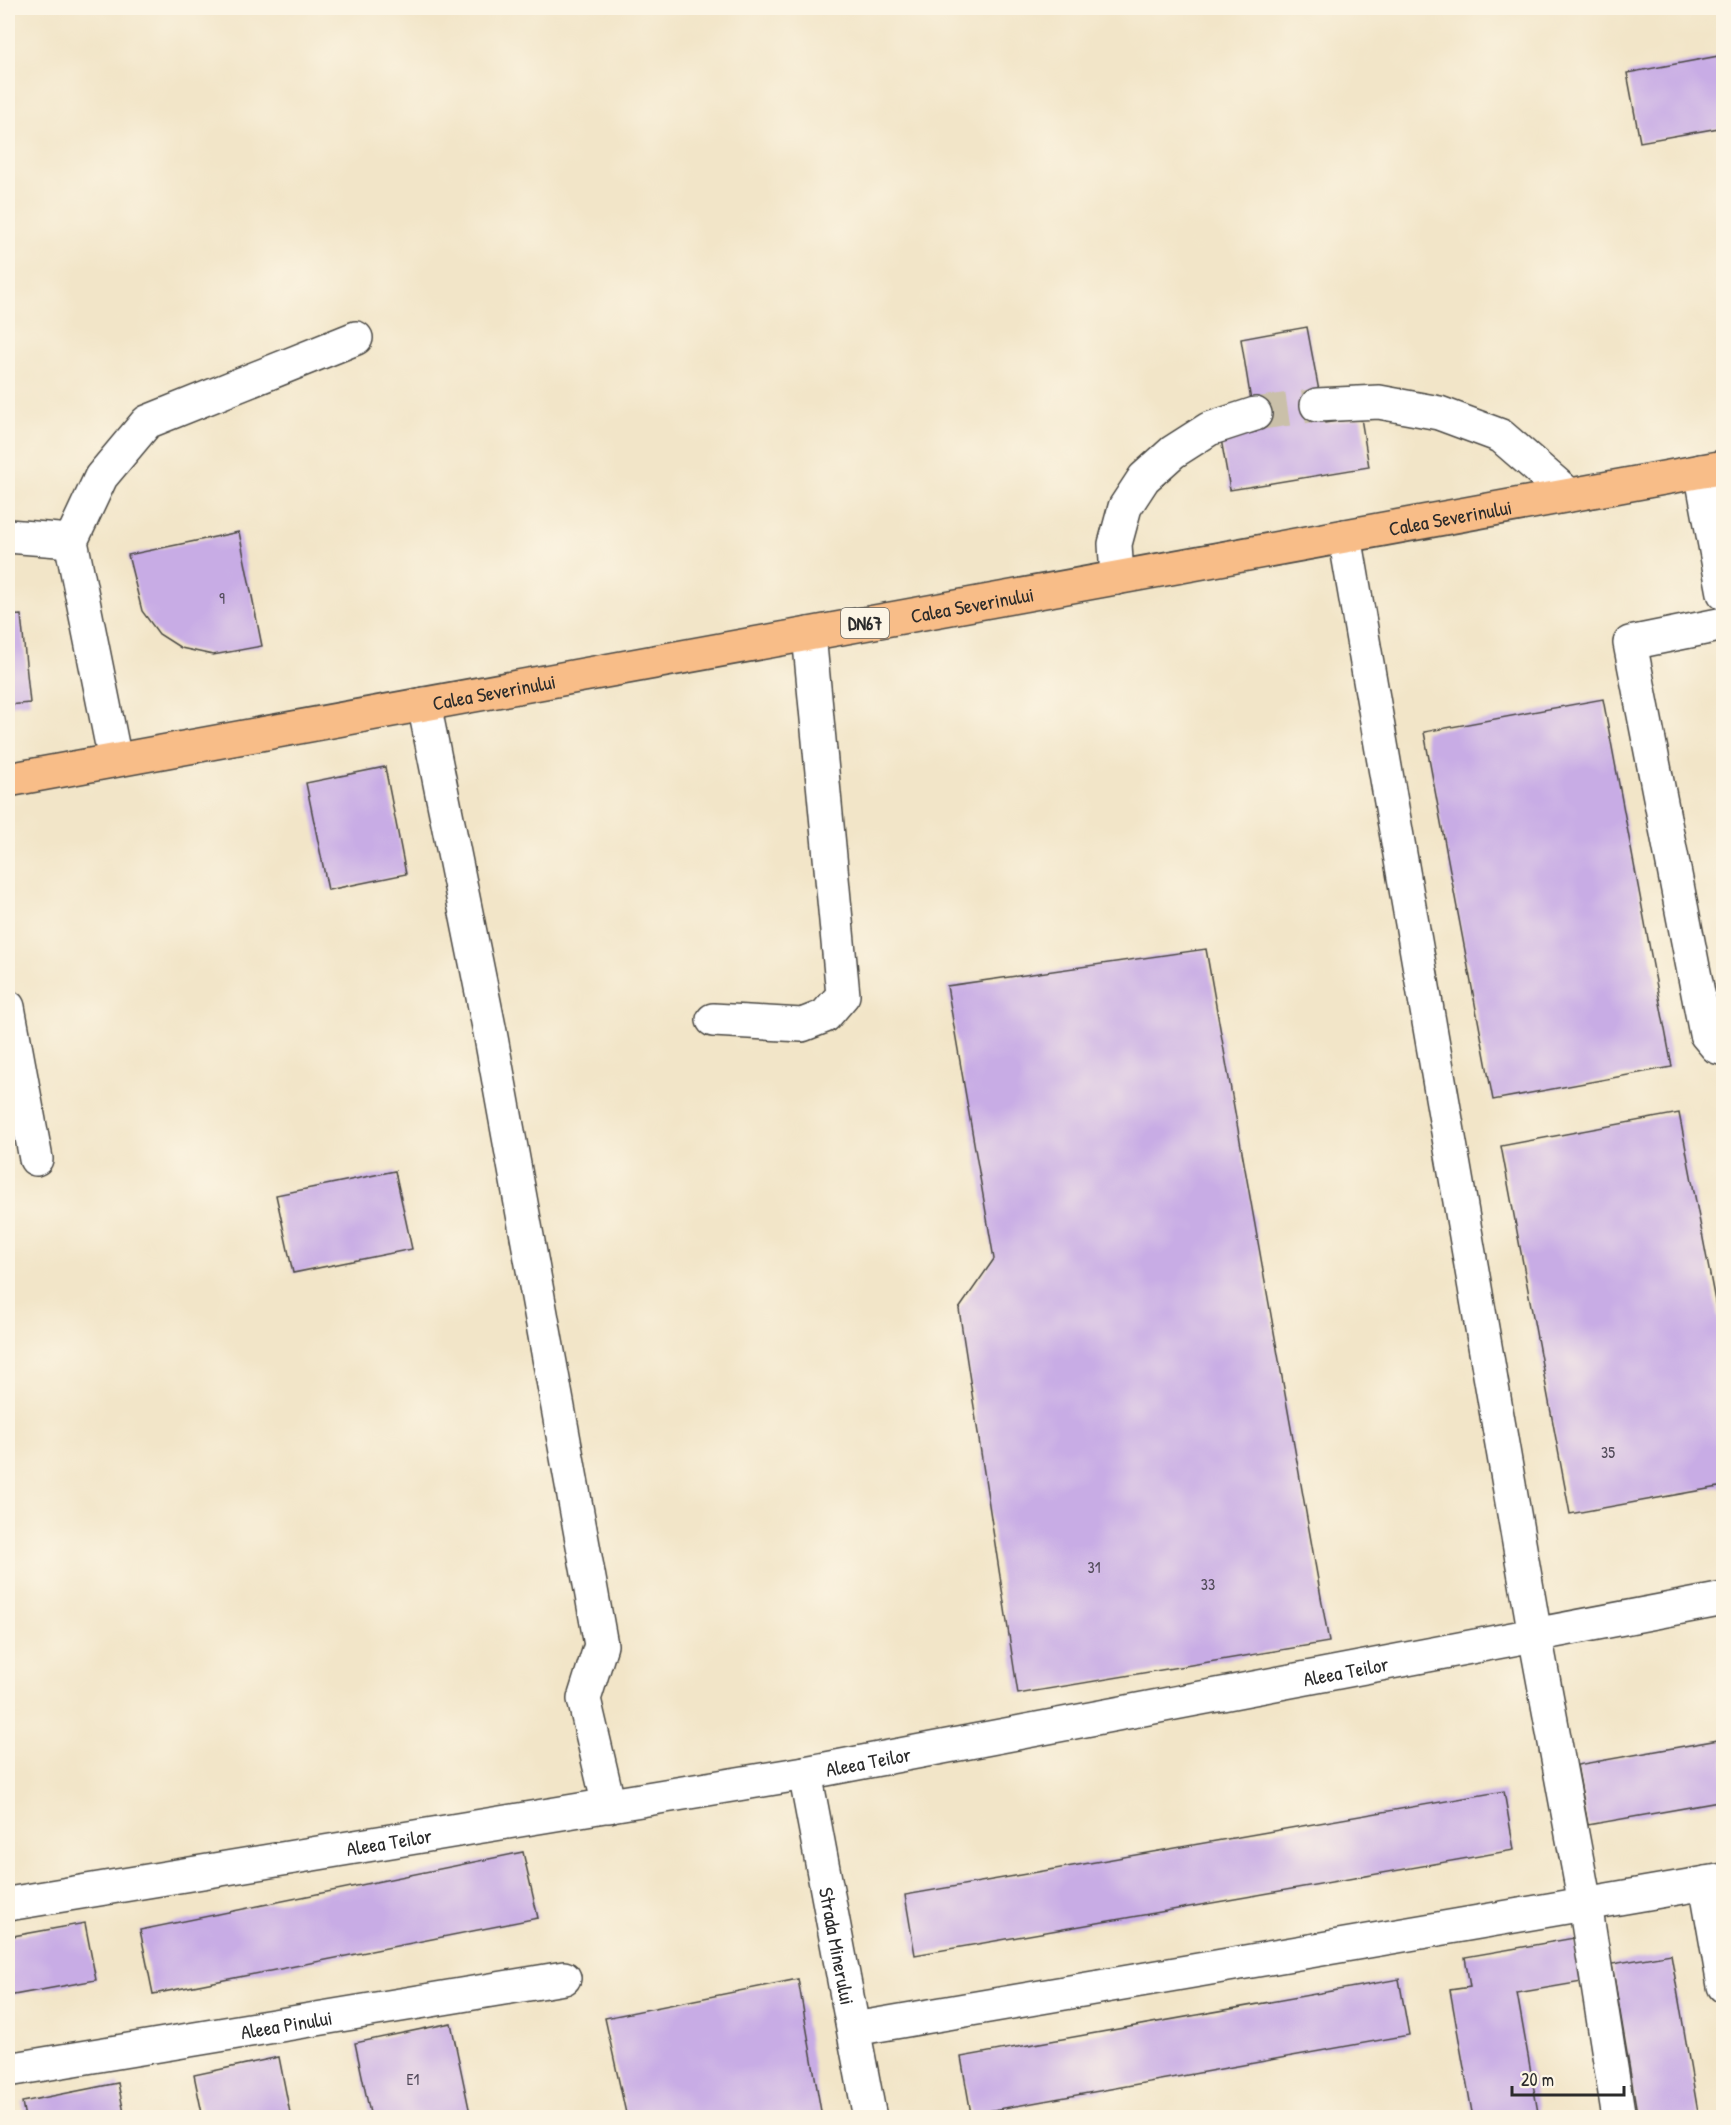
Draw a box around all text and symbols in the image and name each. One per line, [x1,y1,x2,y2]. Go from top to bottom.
street label: Calea Severinului [1386,492,1514,541]
street label: Calea Severinului [908,580,1036,629]
house number: 9 [219,587,225,609]
road number: DN67 [841,608,889,638]
street label: Calea Severinului [430,667,558,716]
house number: 35 [1601,1441,1615,1463]
house number: 31 [1088,1556,1101,1578]
house number: 33 [1201,1573,1215,1595]
street label: Aleea Teilor [1301,1649,1391,1692]
street label: Aleea Teilor [823,1740,913,1782]
street label: Aleea Teilor [344,1821,434,1862]
street label: Strada Minerului [813,1885,862,2007]
street label: Aleea Pinului [238,2003,334,2045]
scale bar [1512,2059,1624,2097]
text: 20 m [1521,2067,1554,2092]
house number: E1 [407,2068,420,2090]

